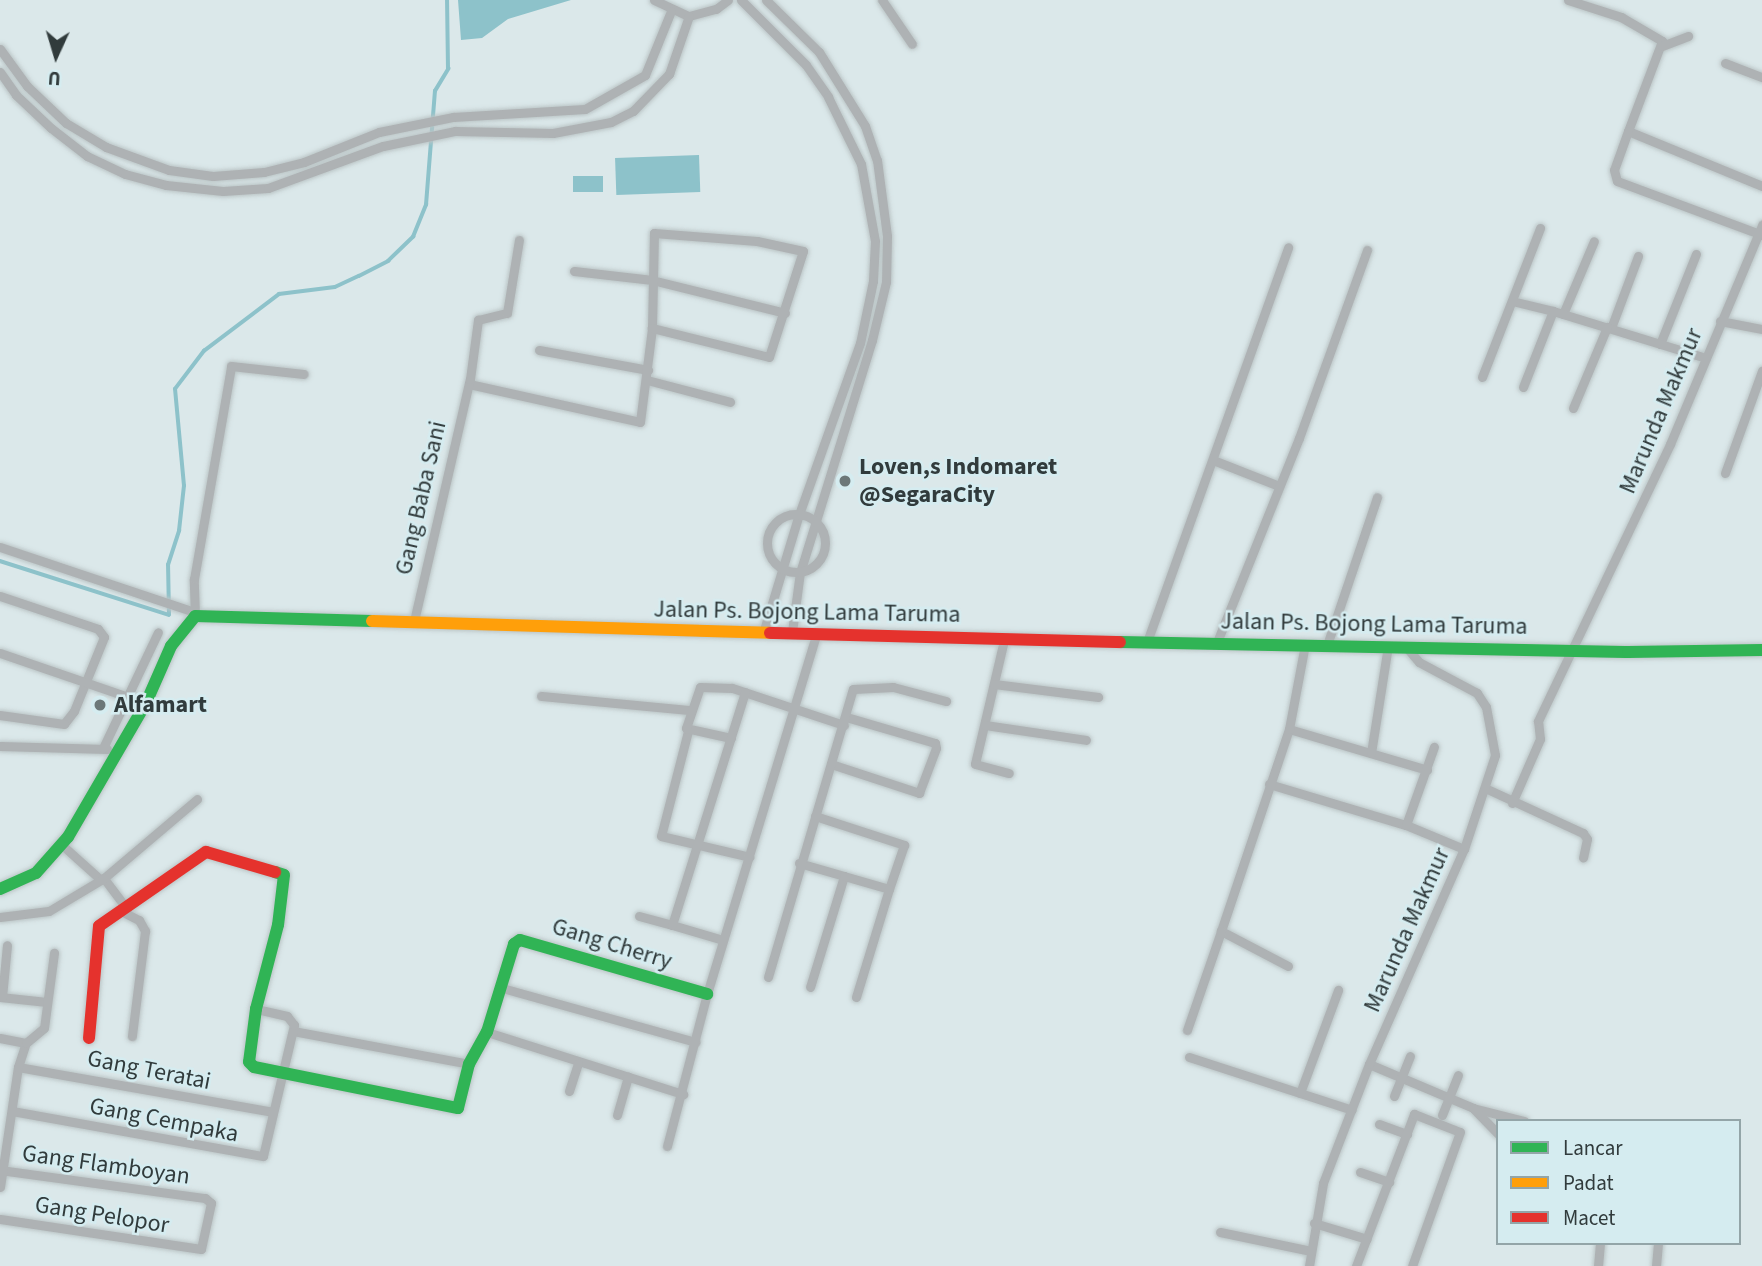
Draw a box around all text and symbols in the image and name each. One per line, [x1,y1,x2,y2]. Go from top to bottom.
north arrow [21,21,91,91]
text: U [47,64,62,91]
street label: Marunda Makmur [1613,324,1709,498]
street label: Gang Baba Sani [389,418,453,578]
place label: Loven,s Indomaret @SegaraCity [859,453,1057,509]
marker: Loven,s Indomaret @SegaraCity [837,473,853,489]
street label: Jalan Ps. Bojong Lama Taruma [653,595,961,629]
street label: Jalan Ps. Bojong Lama Taruma [1220,607,1528,641]
place label: Alfamart [114,691,207,719]
marker: Alfamart [92,697,108,713]
street label: Marunda Makmur [1358,843,1456,1017]
street label: Gang Cherry [548,912,676,976]
street label: Gang Teratai [85,1044,213,1096]
street label: Gang Cempaka [87,1091,241,1149]
legend [1496,1119,1741,1245]
text: Lancar [1563,1133,1623,1163]
street label: Gang Flamboyan [20,1139,192,1191]
text: Padat [1563,1168,1614,1198]
street label: Gang Pelopor [33,1190,171,1240]
text: Macet [1563,1203,1615,1233]

